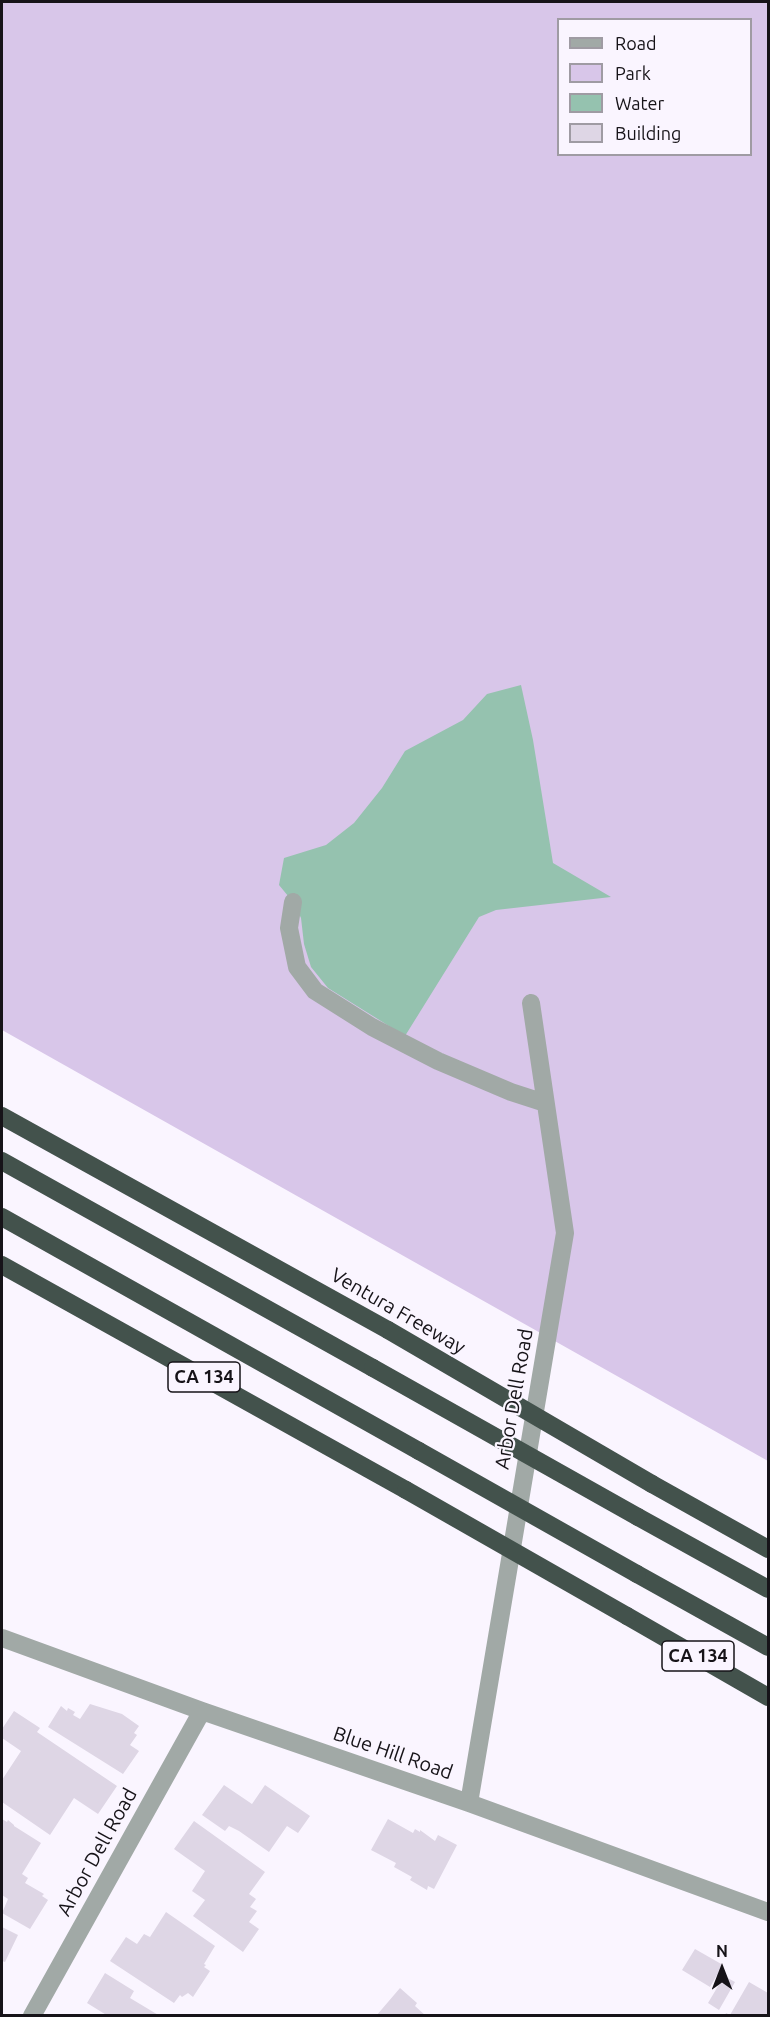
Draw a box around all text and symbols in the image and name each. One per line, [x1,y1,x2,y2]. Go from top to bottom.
legend [557,18,752,156]
text: Road [615,33,657,53]
text: Park [615,63,651,83]
text: Water [615,93,664,113]
text: Building [615,123,681,143]
street label: Ventura Freeway [326,1263,470,1359]
street label: Arbor Dell Road [490,1327,538,1471]
road number: CA 134 [168,1362,240,1392]
road number: CA 134 [662,1641,734,1671]
street label: Blue Hill Road [330,1721,456,1785]
street label: Arbor Dell Road [52,1784,142,1920]
north arrow [692,1939,752,1999]
text: N [716,1942,728,1960]

